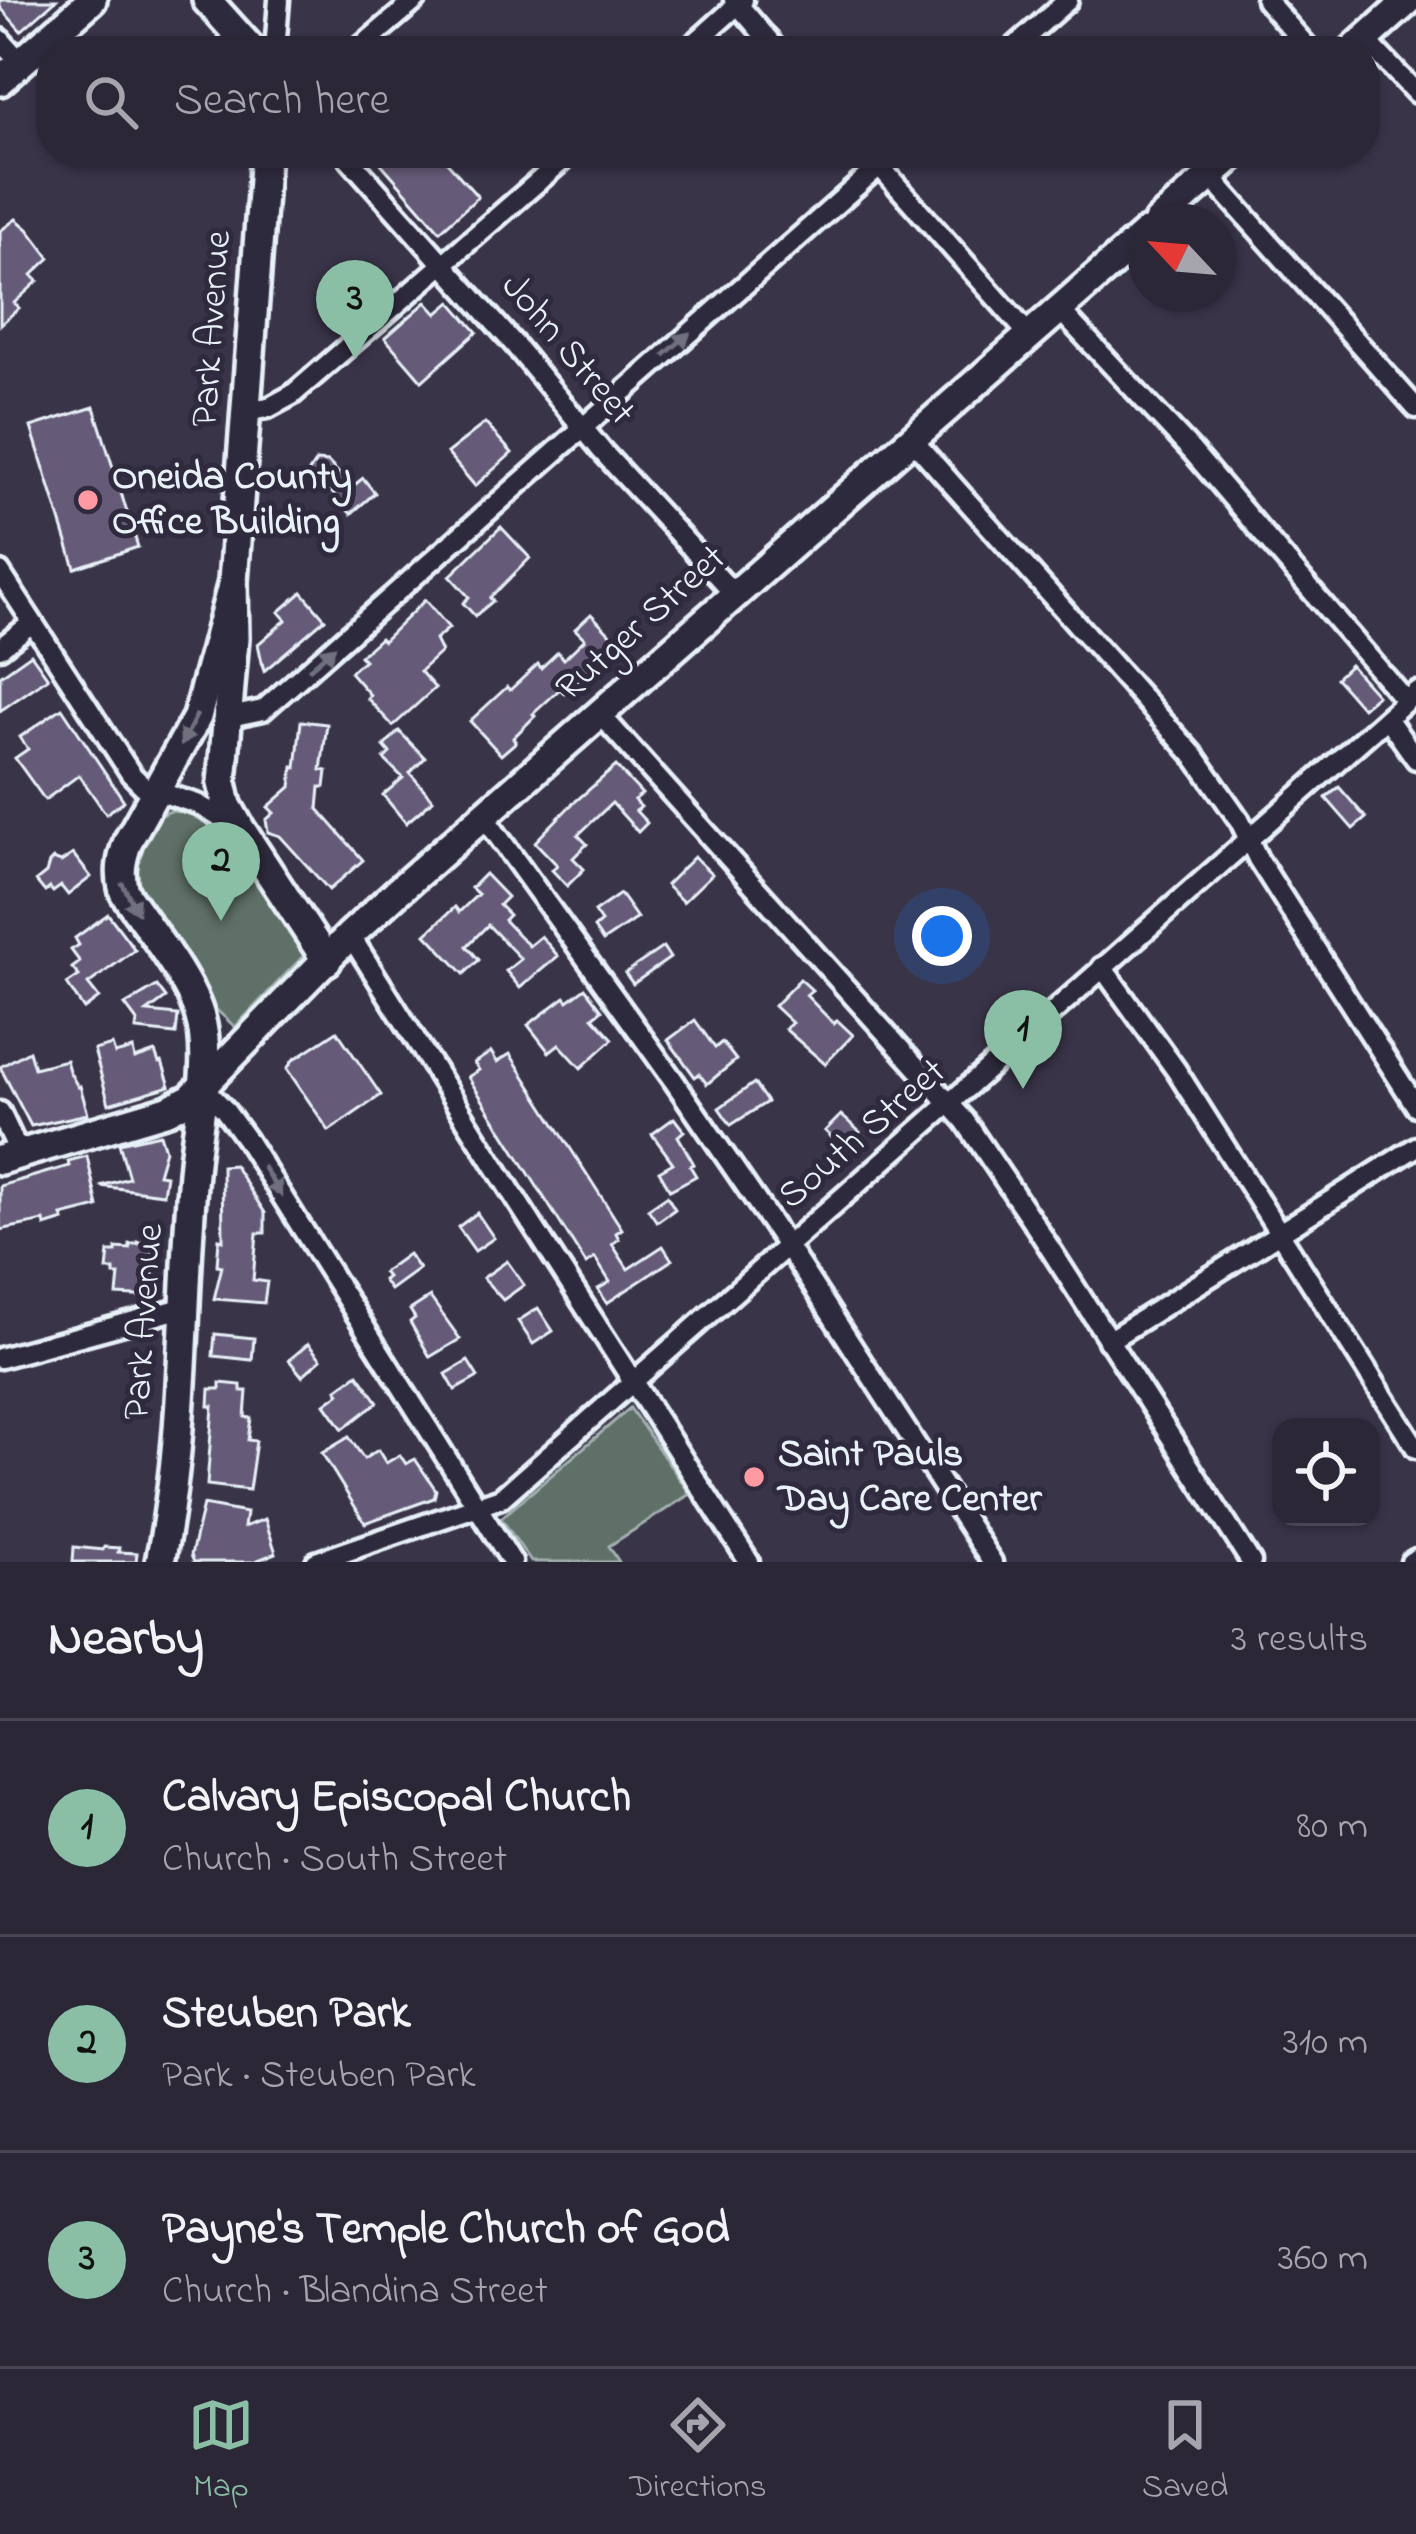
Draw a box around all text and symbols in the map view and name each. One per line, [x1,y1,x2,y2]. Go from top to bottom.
search box [36,36,1380,168]
icon: search [78,69,144,135]
text: Search here [174,69,390,135]
north arrow [1128,204,1236,312]
street label: Park Avenue [178,228,248,429]
pin: 3 [316,260,394,359]
street label: John Street [486,261,648,439]
one-way arrow [662,331,691,358]
place label: Oneida County Office Building [112,450,352,553]
marker: Oneida County Office Building [75,487,101,513]
street label: Rutger Street [544,532,740,716]
one-way arrow [307,645,337,672]
one-way arrow [180,712,200,747]
pin: 2 [182,822,260,921]
one-way arrow [120,880,140,915]
your location [912,906,972,966]
pin: 1 [984,990,1062,1089]
street label: South Street [766,1046,960,1224]
one-way arrow [261,1164,282,1198]
street label: Park Avenue [110,1221,180,1422]
map controls [1272,1418,1380,1526]
button: locate [1272,1418,1380,1526]
place label: Saint Pauls Day Care Center [776,1427,1043,1529]
marker: Saint Pauls Day Care Center [741,1464,767,1490]
text: Nearby [48,1603,204,1678]
text: 3 results [1231,1612,1368,1669]
text: Calvary Episcopal Church [162,1766,631,1832]
text: 1 [81,1799,93,1856]
text: 80 m [1297,1799,1368,1856]
text: Church · South Street [162,1832,507,1889]
text: Steuben Park [162,1982,410,2048]
text: 2 [77,2015,97,2072]
text: 310 m [1283,2015,1368,2072]
text: Park · Steuben Park [162,2048,476,2105]
text: Payne's Temple Church of God [162,2198,730,2264]
text: 3 [79,2231,95,2288]
text: 360 m [1278,2231,1368,2288]
text: Church · Blandina Street [162,2264,548,2321]
tab: Map [188,2392,254,2512]
tab: Directions [629,2392,767,2512]
tab: Saved [1142,2392,1228,2512]

